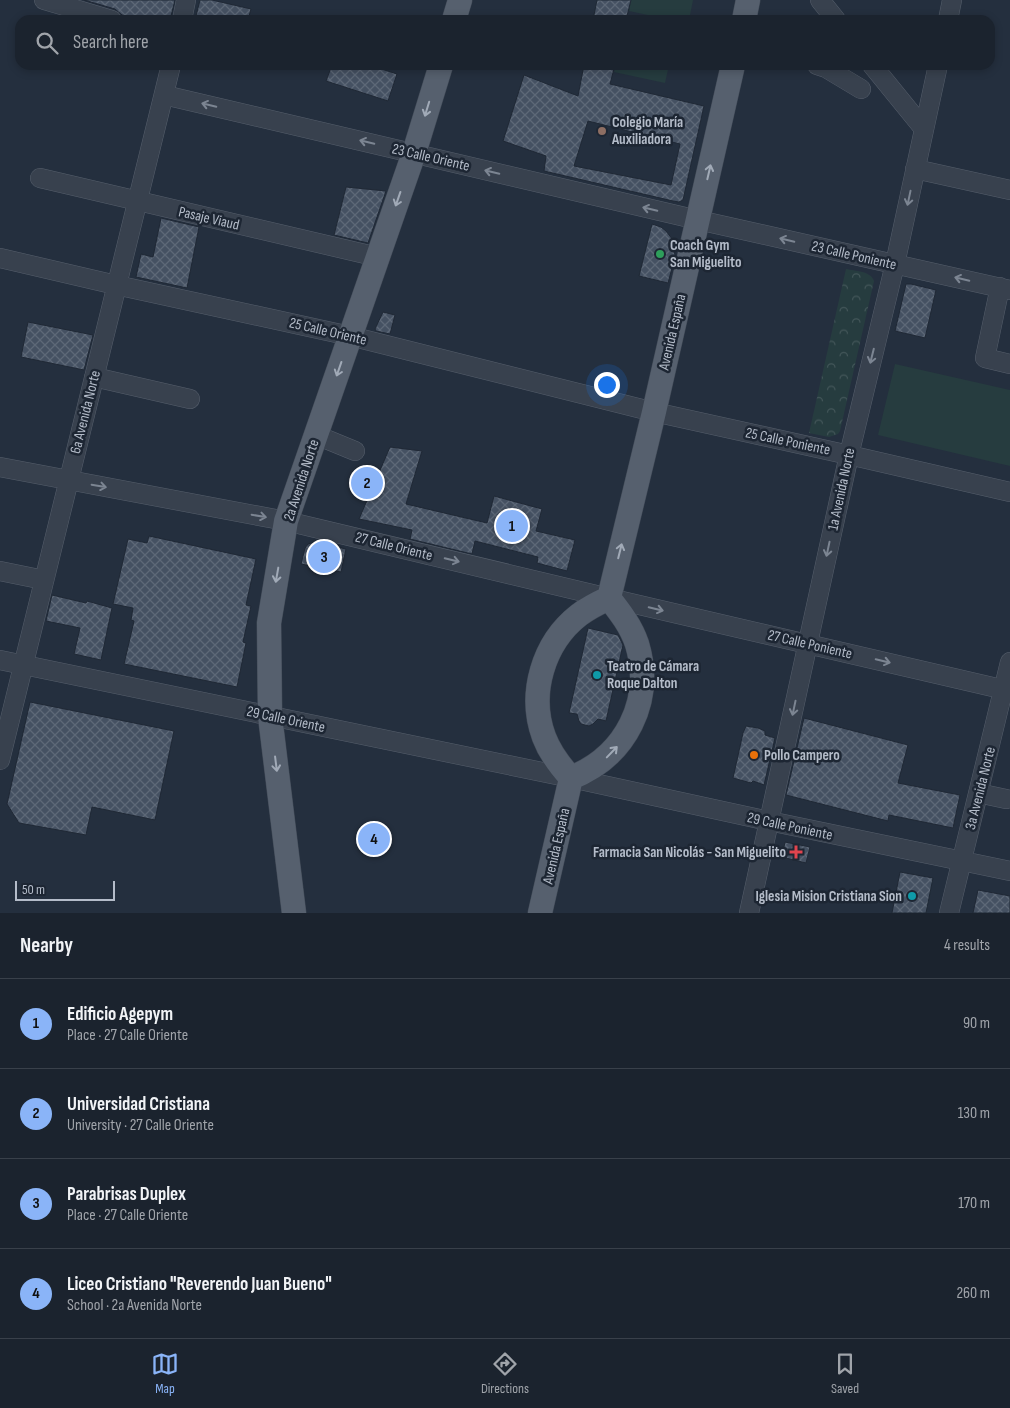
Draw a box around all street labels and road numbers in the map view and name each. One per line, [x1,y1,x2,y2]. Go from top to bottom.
street label: 23 Calle Oriente [390,139,472,176]
street label: Pasaje Viaud [177,202,241,235]
street label: 23 Calle Poniente [810,237,898,274]
street label: Avenida España [654,292,690,373]
street label: 25 Calle Oriente [287,313,368,350]
street label: 6a Avenida Norte [66,369,105,456]
street label: 25 Calle Poniente [744,423,832,460]
street label: 2a Avenida Norte [279,437,324,523]
street label: 1a Avenida Norte [823,446,860,532]
street label: 27 Calle Oriente [353,528,434,565]
street label: 27 Calle Poniente [766,626,854,663]
street label: 29 Calle Oriente [245,702,327,737]
street label: 3a Avenida Norte [961,745,1000,832]
street label: Avenida España [538,806,574,887]
street label: 29 Calle Poniente [745,808,834,845]

